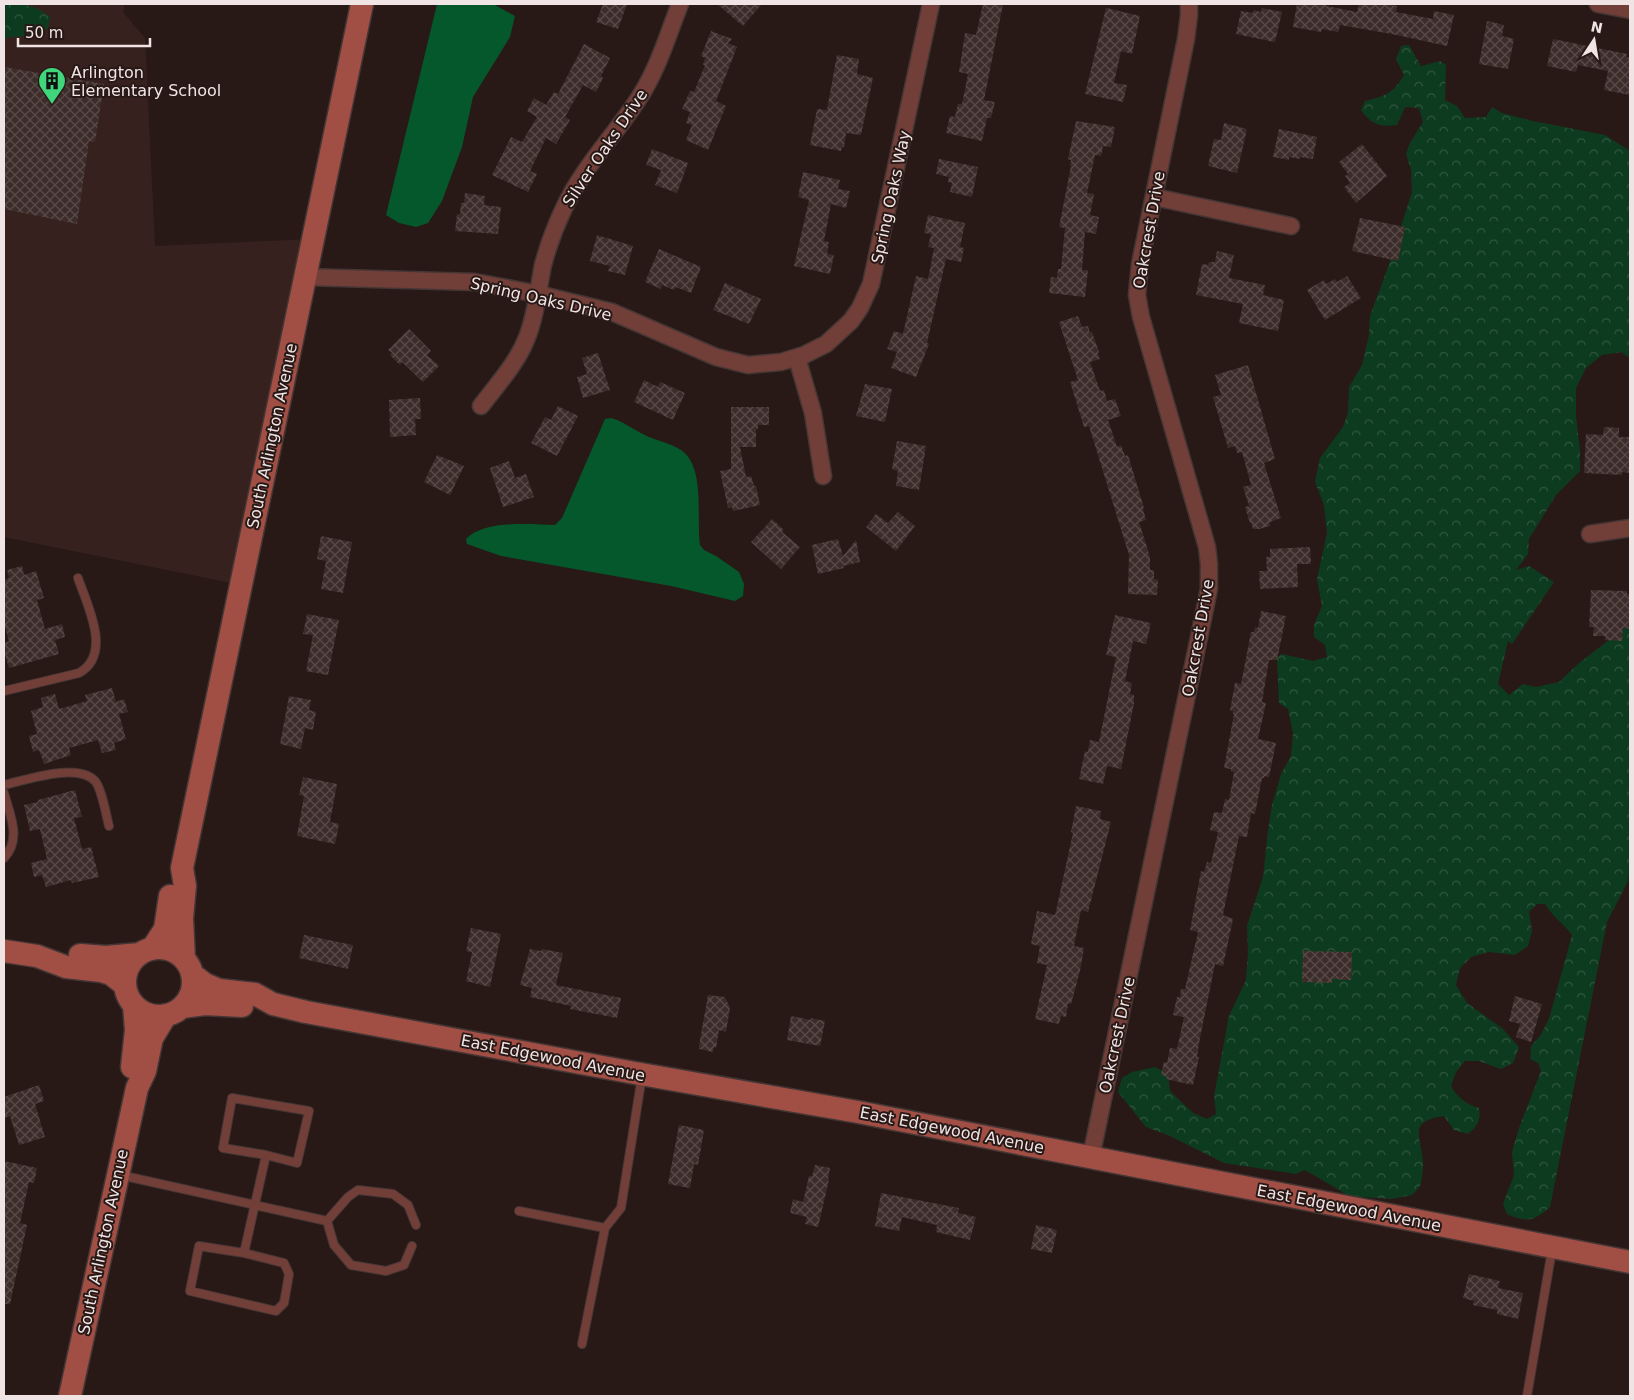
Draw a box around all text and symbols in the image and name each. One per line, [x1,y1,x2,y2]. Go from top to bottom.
scale bar [18,15,150,47]
north arrow [1569,15,1619,65]
text: N [1589,18,1604,36]
text: 50 m [25,24,63,42]
place label: Arlington Elementary School [71,63,221,100]
building icon: Arlington Elementary School [37,66,67,105]
street label: Silver Oaks Drive [559,86,651,210]
street label: Spring Oaks Way [868,129,914,265]
street label: Oakcrest Drive [1129,170,1169,290]
street label: Spring Oaks Drive [468,273,614,325]
street label: South Arlington Avenue [243,342,301,530]
street label: Oakcrest Drive [1178,578,1218,698]
street label: Oakcrest Drive [1095,975,1139,1095]
street label: East Edgewood Avenue [459,1031,647,1085]
street label: East Edgewood Avenue [858,1103,1046,1157]
street label: South Arlington Avenue [74,1148,132,1336]
street label: East Edgewood Avenue [1255,1181,1443,1235]

